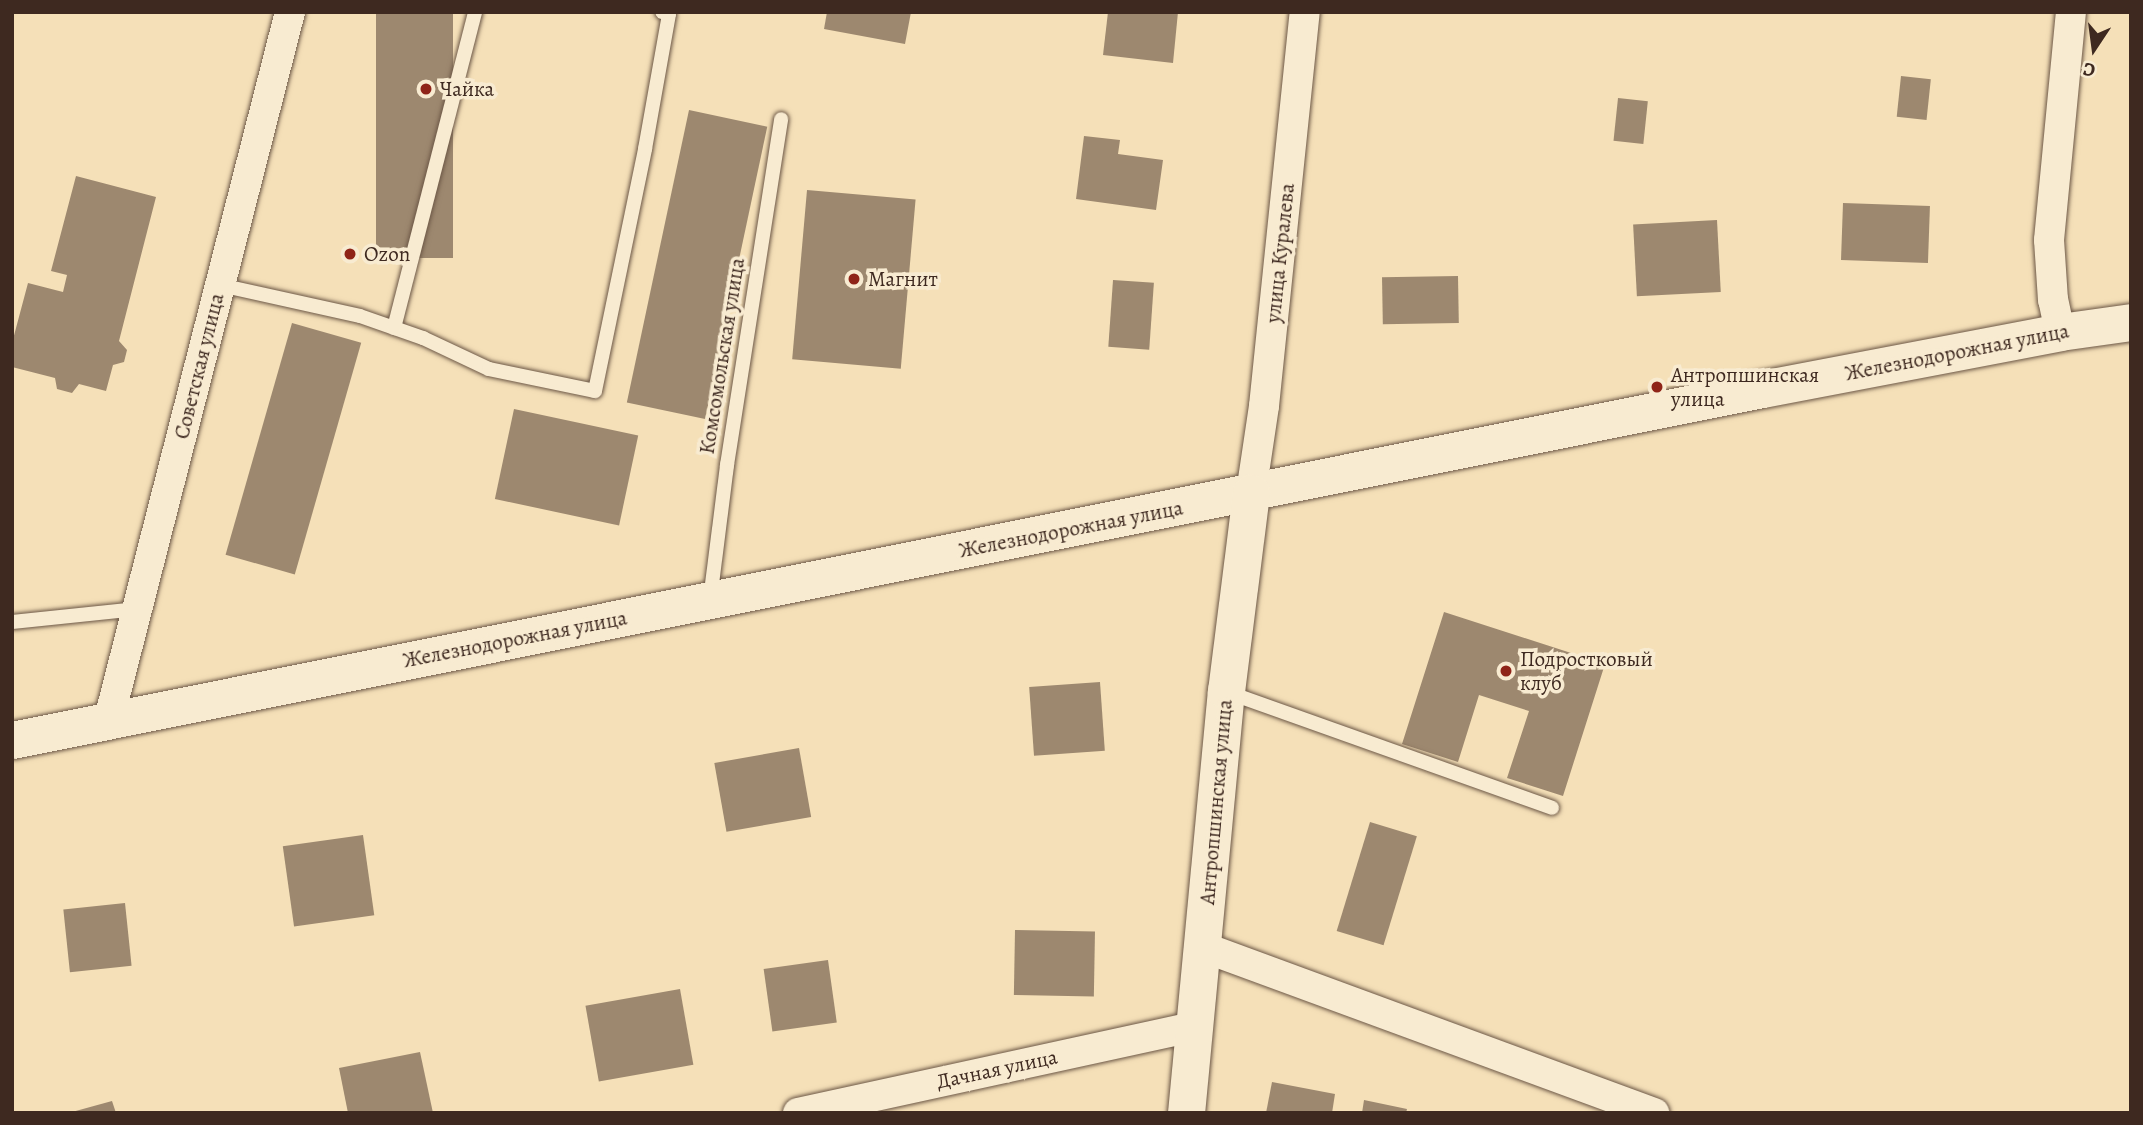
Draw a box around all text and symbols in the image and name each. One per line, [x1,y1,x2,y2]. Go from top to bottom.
north arrow [2059,14,2129,84]
text: С [2081,55,2098,83]
place label: Чайка [440,76,494,102]
marker: Чайка [418,81,434,97]
street label: улица Куралева [1260,182,1300,324]
place label: Ozon [364,241,410,267]
marker: Ozon [342,246,358,262]
street label: Комсомольская улица [694,256,750,456]
place label: Магнит [868,266,938,292]
marker: Магнит [846,271,862,287]
street label: Советская улица [169,290,229,442]
street label: Железнодорожная улица [1843,318,2071,386]
place label: Антропшинская улица [1671,362,1819,412]
marker: Антропшинская улица [1649,379,1665,395]
street label: Железнодорожная улица [957,495,1185,563]
street label: Железнодорожная улица [401,605,629,673]
place label: Подростковый клуб [1520,646,1653,696]
marker: Подростковый клуб [1498,663,1514,679]
street label: Антропшинская улица [1194,698,1238,906]
street label: Дачная улица [934,1044,1060,1094]

